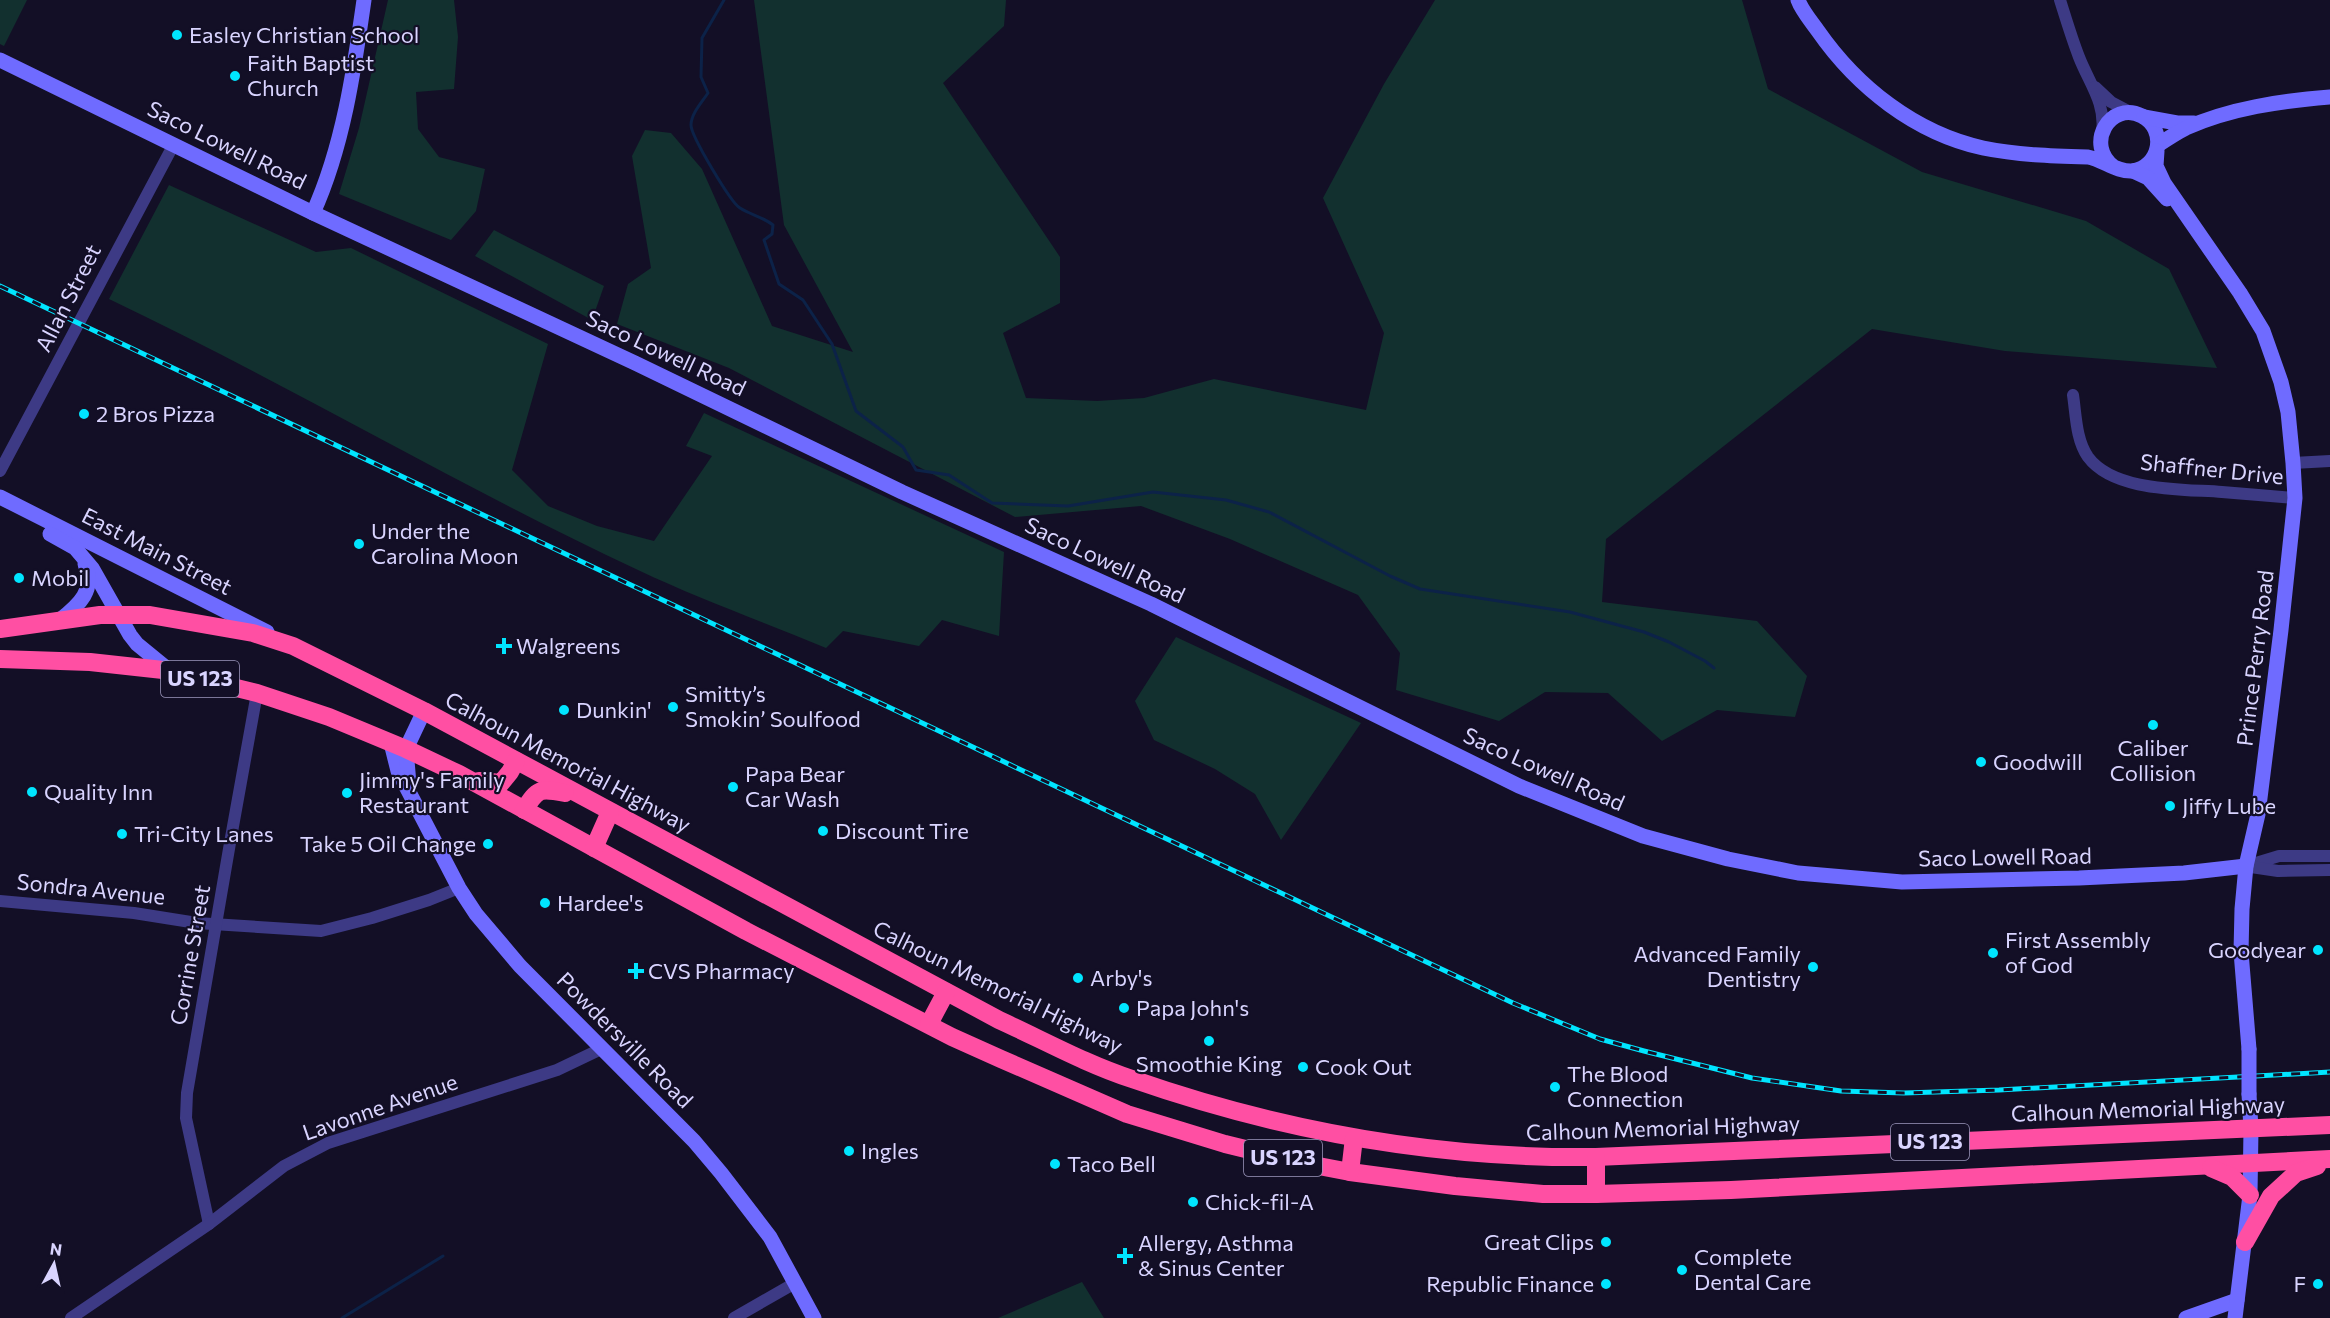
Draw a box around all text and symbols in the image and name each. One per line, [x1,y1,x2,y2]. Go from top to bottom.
place label: Easley Christian School [189,21,419,48]
marker: Easley Christian School [170,28,184,42]
place label: Faith Baptist Church [247,49,374,101]
marker: Faith Baptist Church [228,69,242,83]
street label: Saco Lowell Road [143,94,311,195]
street label: Allan Street [29,240,106,356]
street label: Saco Lowell Road [582,304,751,401]
place label: 2 Bros Pizza [96,400,215,427]
marker: 2 Bros Pizza [77,407,91,421]
street label: Shaffner Drive [2139,448,2285,489]
street label: East Main Street [78,501,237,600]
street label: Saco Lowell Road [1021,511,1190,608]
place label: Under the Carolina Moon [371,517,519,569]
marker: Under the Carolina Moon [352,537,366,551]
place label: Mobil [31,564,89,591]
street label: Prince Perry Road [2230,568,2279,747]
marker: Mobil [12,571,26,585]
place label: Walgreens [516,632,621,659]
marker: Walgreens [497,639,511,653]
road number: US 123 [161,661,239,697]
place label: Smitty’s Smokin’ Soulfood [685,680,861,732]
street label: Calhoun Memorial Highway [441,685,696,838]
place label: Dunkin' [576,696,652,723]
marker: Smitty’s Smokin’ Soulfood [666,700,680,714]
marker: Dunkin' [557,703,571,717]
marker: Caliber Collision [2146,718,2160,732]
street label: Saco Lowell Road [1459,721,1629,816]
place label: Caliber Collision [2110,734,2196,786]
place label: Goodwill [1993,748,2083,775]
marker: Goodwill [1974,755,1988,769]
place label: Papa Bear Car Wash [745,760,845,812]
place label: Jimmy's Family Restaurant [359,766,505,818]
place label: Quality Inn [44,778,153,805]
marker: Papa Bear Car Wash [726,780,740,794]
marker: Quality Inn [25,785,39,799]
marker: Jimmy's Family Restaurant [340,786,354,800]
place label: Jiffy Lube [2182,792,2276,819]
marker: Jiffy Lube [2163,799,2177,813]
place label: Discount Tire [835,817,969,844]
place label: Tri-City Lanes [134,820,274,847]
marker: Discount Tire [816,824,830,838]
marker: Tri-City Lanes [115,827,129,841]
place label: Take 5 Oil Change [300,830,476,857]
marker: Take 5 Oil Change [481,837,495,851]
street label: Saco Lowell Road [1918,841,2092,872]
street label: Sondra Avenue [16,867,167,910]
street label: Corrine Street [164,883,215,1027]
place label: Hardee's [557,889,644,916]
marker: Hardee's [538,896,552,910]
street label: Calhoun Memorial Highway [869,914,1127,1059]
place label: First Assembly of God [2005,926,2151,978]
place label: Goodyear [2208,936,2306,963]
place label: Advanced Family Dentistry [1634,940,1801,992]
marker: Goodyear [2311,943,2325,957]
marker: First Assembly of God [1986,946,2000,960]
place label: CVS Pharmacy [648,957,795,984]
marker: Advanced Family Dentistry [1806,960,1820,974]
marker: CVS Pharmacy [629,964,643,978]
place label: Arby's [1090,964,1153,991]
street label: Powdersville Road [552,966,699,1113]
marker: Arby's [1071,971,1085,985]
place label: Papa John's [1136,994,1249,1021]
marker: Papa John's [1117,1001,1131,1015]
marker: Smoothie King [1202,1034,1216,1048]
place label: Smoothie King [1136,1050,1282,1077]
place label: Cook Out [1315,1053,1412,1080]
marker: Cook Out [1296,1060,1310,1074]
place label: The Blood Connection [1567,1060,1683,1112]
street label: Lavonne Avenue [299,1067,461,1146]
marker: The Blood Connection [1548,1080,1562,1094]
street label: Calhoun Memorial Highway [2011,1090,2285,1127]
street label: Calhoun Memorial Highway [1526,1109,1800,1146]
road number: US 123 [1891,1124,1969,1160]
place label: Ingles [861,1137,919,1164]
road number: US 123 [1244,1140,1322,1176]
marker: Ingles [842,1144,856,1158]
place label: Taco Bell [1067,1150,1156,1177]
marker: Taco Bell [1048,1157,1062,1171]
place label: Chick-fil-A [1205,1188,1314,1215]
marker: Chick-fil-A [1186,1195,1200,1209]
place label: Great Clips [1484,1228,1594,1255]
place label: Allergy, Asthma & Sinus Center [1138,1229,1294,1281]
north arrow [24,1234,84,1294]
marker: Great Clips [1599,1235,1613,1249]
text: N [49,1238,63,1259]
place label: Complete Dental Care [1694,1243,1811,1295]
marker: Allergy, Asthma & Sinus Center [1116,1247,1134,1265]
marker: Complete Dental Care [1675,1263,1689,1277]
place label: Republic Finance [1426,1270,1594,1297]
place label: F [2293,1270,2306,1297]
marker: Republic Finance [1599,1277,1613,1291]
marker: F [2311,1277,2325,1291]

